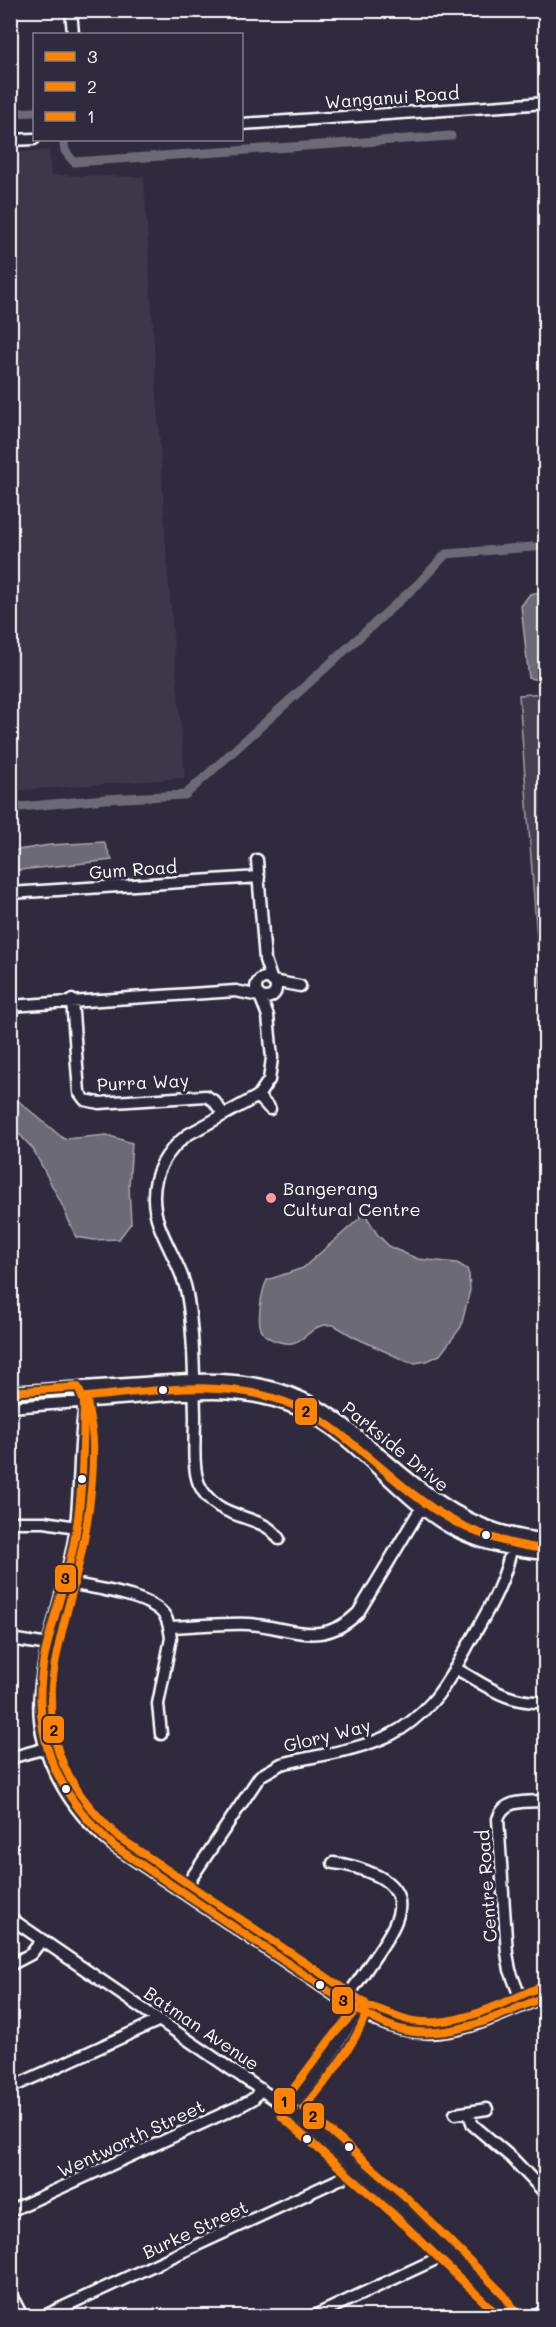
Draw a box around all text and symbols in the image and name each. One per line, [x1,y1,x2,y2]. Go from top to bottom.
legend [33,33,243,141]
text: 3 [87,44,98,68]
text: 2 [87,74,97,98]
street label: Wanganui Road [324,80,460,114]
text: 1 [87,104,95,128]
street label: Gum Road [88,854,178,884]
street label: Purra Way [96,1068,190,1096]
place label: Bangerang Cultural Centre [283,1176,421,1221]
marker: Bangerang Cultural Centre [264,1191,278,1205]
unlabelled marker [157,1384,169,1396]
street label: Parkside Drive [338,1395,454,1497]
line badge: 2 [294,1397,318,1426]
text: 2 [302,1400,311,1421]
unlabelled marker [76,1473,88,1485]
unlabelled marker [480,1529,492,1541]
line badge: 3 [54,1564,77,1593]
text: 3 [60,1567,70,1588]
street label: Glory Way [281,1713,373,1757]
line badge: 2 [42,1715,65,1744]
text: 2 [50,1719,59,1740]
unlabelled marker [60,1783,72,1795]
street label: Centre Road [470,1829,502,1943]
unlabelled marker [314,1979,326,1991]
street label: Batman Avenue [140,1981,264,2075]
line badge: 3 [331,1986,354,2015]
text: 3 [338,1989,348,2010]
line badge: 1 [273,2087,296,2115]
text: 1 [280,2090,288,2111]
street label: Wentworth Street [54,2093,208,2183]
line badge: 2 [302,2102,325,2130]
text: 2 [309,2105,318,2126]
unlabelled marker [301,2133,313,2145]
unlabelled marker [343,2141,355,2153]
street label: Burke Street [138,2194,252,2264]

